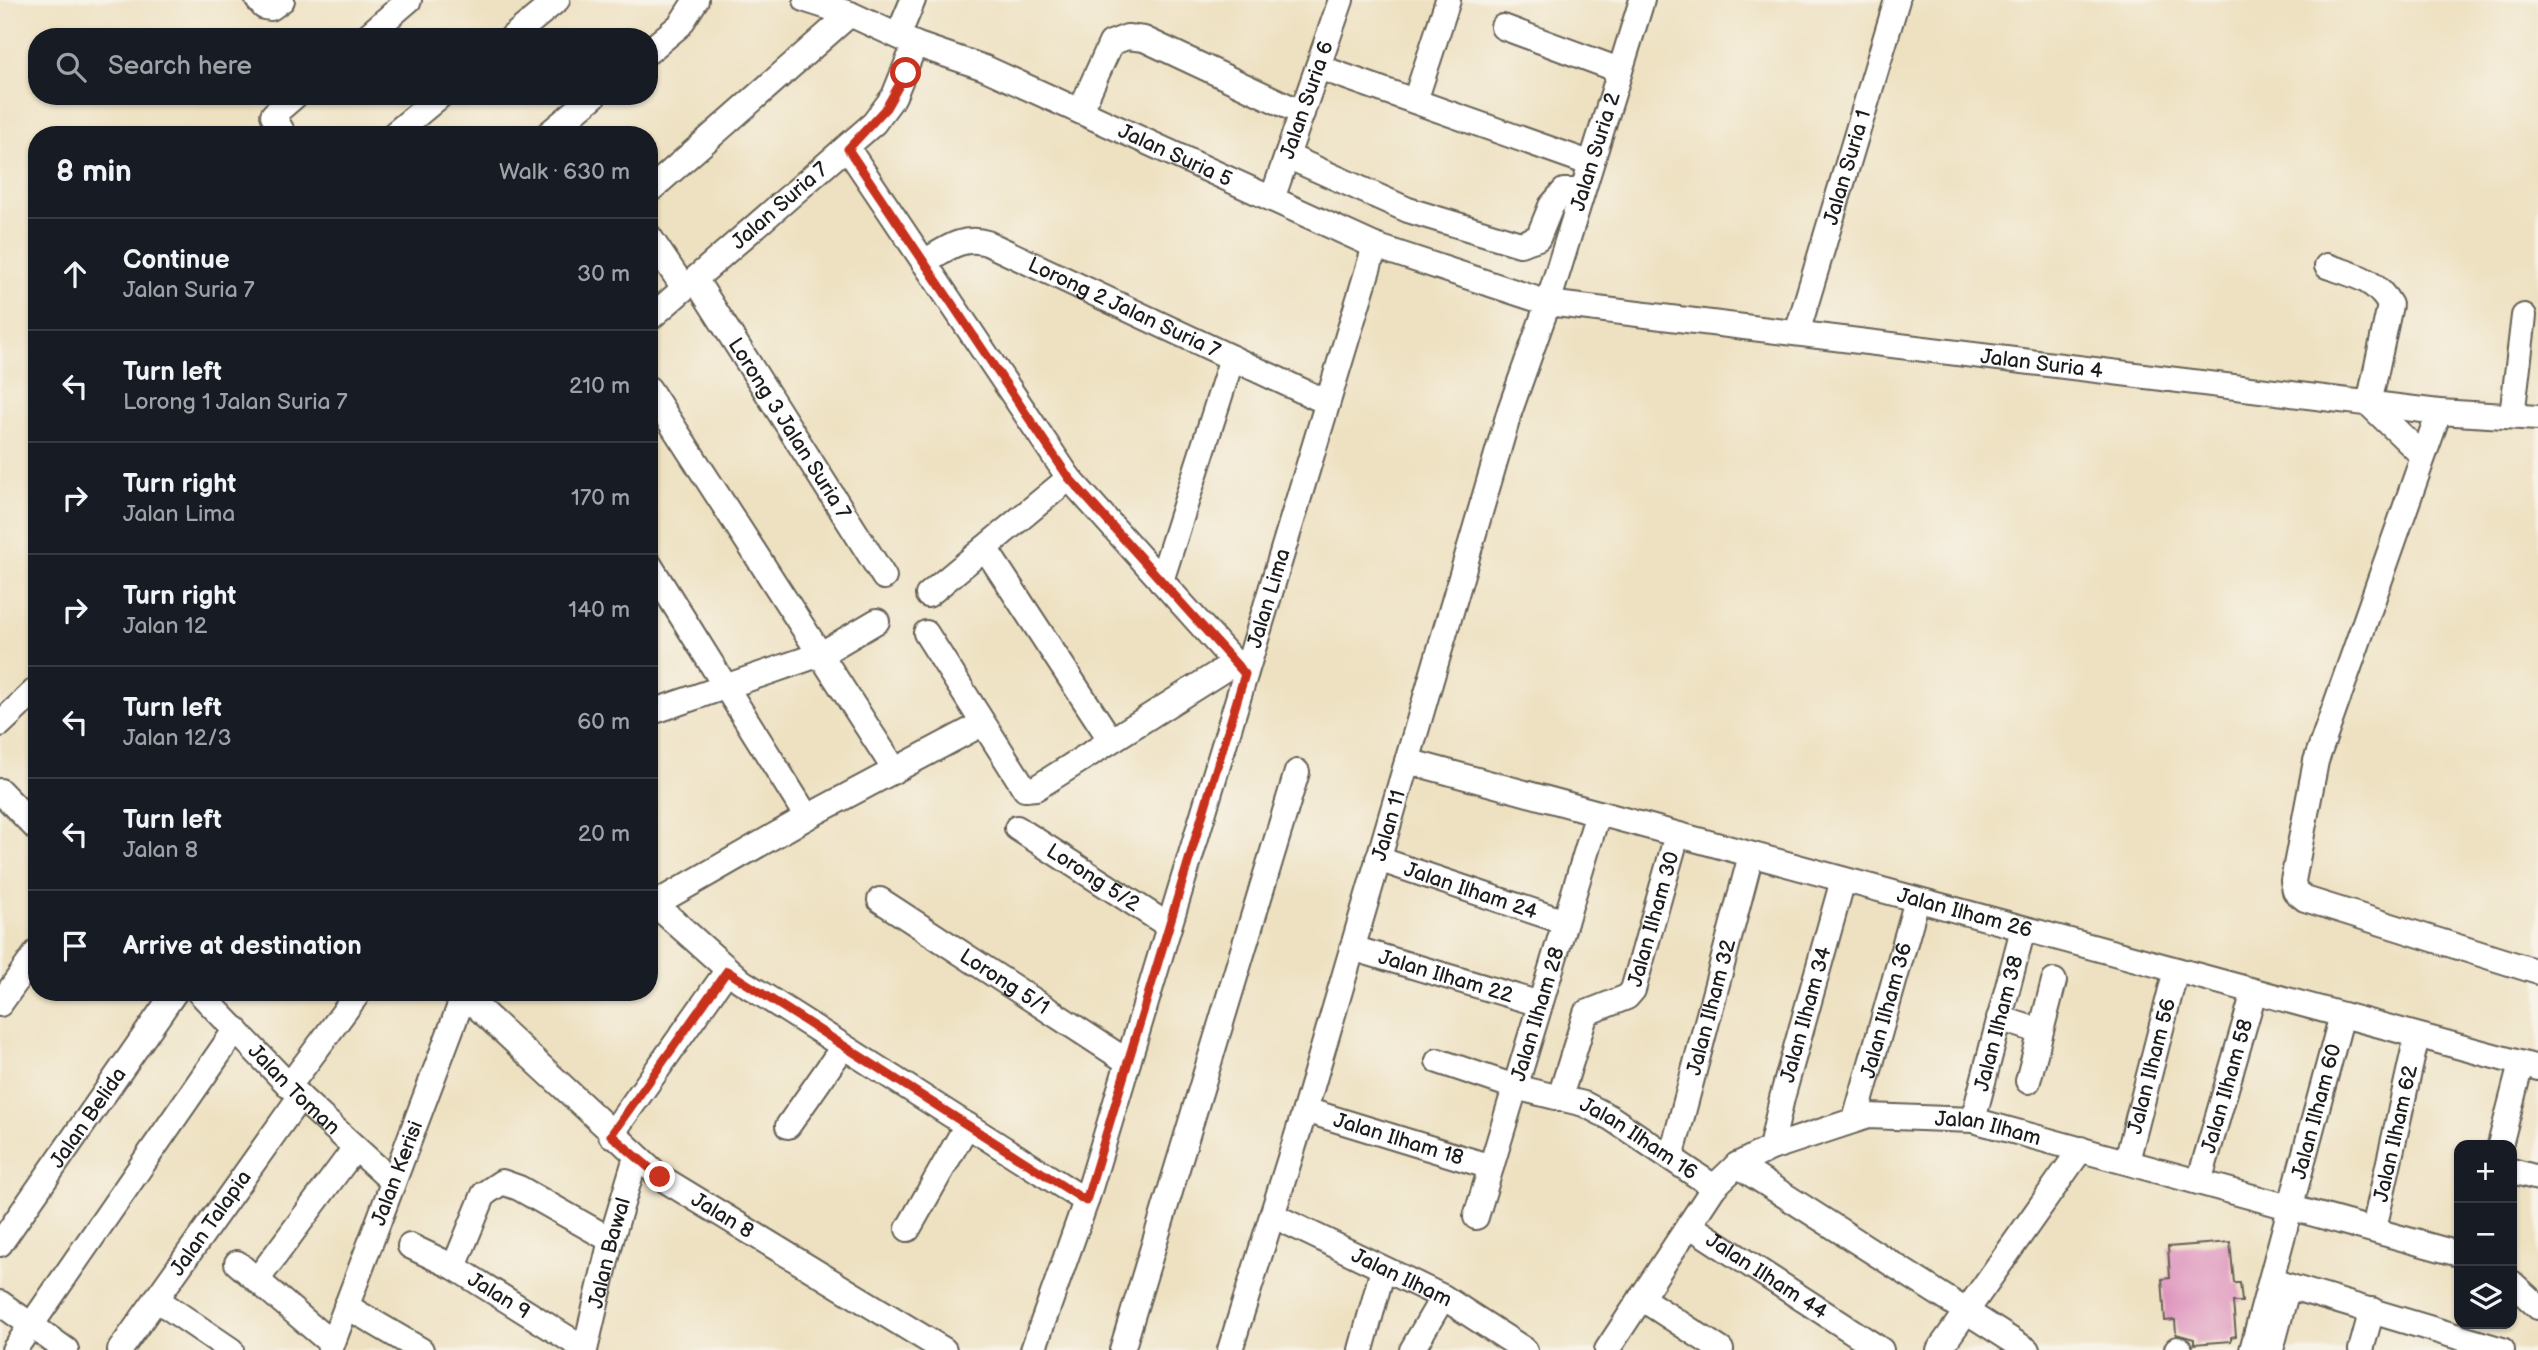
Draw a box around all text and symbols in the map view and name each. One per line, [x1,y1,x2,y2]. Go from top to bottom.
search box [28,28,658,105]
street label: Jalan Suria 6 [1274,37,1338,162]
icon: search [52,48,90,86]
text: Search here [108,51,252,82]
route start [890,57,921,88]
street label: Jalan Suria 2 [1565,89,1625,214]
street label: Jalan Suria 1 [1818,107,1876,228]
street label: Jalan Suria 5 [1114,118,1236,192]
text: 8 min [56,154,132,190]
street label: Jalan Suria 7 [726,156,834,254]
text: Walk · 630 m [499,158,630,186]
text: Continue [123,245,230,276]
street label: Lorong 2 Jalan Suria 7 [1024,252,1225,363]
icon: ahead [56,255,94,293]
text: 30 m [577,260,630,288]
text: Jalan Suria 7 [123,276,255,304]
street label: Lorong 3 Jalan Suria 7 [723,333,857,524]
street label: Jalan Suria 4 [1979,344,2105,383]
text: Turn left [123,357,222,388]
icon: left [56,367,94,405]
text: 210 m [569,372,630,400]
text: Lorong 1 Jalan Suria 7 [123,388,347,416]
text: Turn right [123,469,236,500]
icon: right [56,479,94,517]
text: 170 m [571,484,630,512]
text: Jalan Lima [123,500,235,528]
street label: Jalan Lima [1242,545,1295,651]
text: Turn right [123,581,236,612]
icon: right [56,591,94,629]
text: 140 m [568,596,630,624]
text: Jalan 12 [123,612,207,640]
text: Turn left [123,693,222,724]
icon: left [56,703,94,741]
text: 60 m [577,708,630,736]
text: Jalan 12/3 [123,724,232,752]
street label: Jalan 11 [1366,787,1411,864]
text: Turn left [123,805,222,836]
icon: left [56,815,94,853]
text: 20 m [578,820,630,848]
text: Jalan 8 [123,836,198,864]
street label: Lorong 5/2 [1042,838,1145,917]
street label: Jalan Ilham 30 [1622,848,1684,989]
street label: Jalan Ilham 24 [1401,856,1541,924]
street label: Jalan Ilham 26 [1894,882,2036,943]
icon: arrive [56,927,94,965]
text: Arrive at destination [123,931,362,962]
street label: Jalan Ilham 32 [1681,936,1741,1078]
street label: Jalan Ilham 36 [1855,939,1917,1081]
street label: Lorong 5/1 [955,943,1054,1020]
street label: Jalan Ilham 34 [1775,943,1836,1085]
street label: Jalan Ilham 22 [1376,944,1517,1008]
street label: Jalan Ilham 28 [1505,944,1569,1084]
street label: Jalan Ilham 38 [1969,953,2028,1094]
street label: Jalan Ilham 56 [2122,995,2181,1137]
street label: Jalan Ilham 58 [2196,1016,2258,1156]
street label: Jalan Toman [243,1038,345,1140]
street label: Jalan Ilham 60 [2286,1041,2346,1182]
street label: Jalan Belida [44,1062,131,1173]
street label: Jalan Ilham 62 [2368,1062,2423,1204]
street label: Jalan Ilham 16 [1576,1092,1703,1185]
street label: Jalan Ilham [1934,1106,2044,1151]
street label: Jalan Ilham 18 [1331,1107,1467,1170]
street label: Jalan Kerisi [366,1117,428,1229]
map controls [2454,1140,2517,1329]
button: + [2454,1140,2517,1203]
route end [644,1161,675,1192]
street label: Jalan Talapia [164,1165,256,1280]
street label: Jalan 8 [687,1187,758,1244]
street label: Jalan Bawal [583,1195,636,1311]
button: − [2454,1203,2517,1266]
street label: Jalan Ilham 44 [1702,1227,1832,1324]
street label: Jalan Ilham [1348,1243,1456,1312]
street label: Jalan 9 [463,1266,535,1324]
button: layers [2454,1266,2517,1329]

